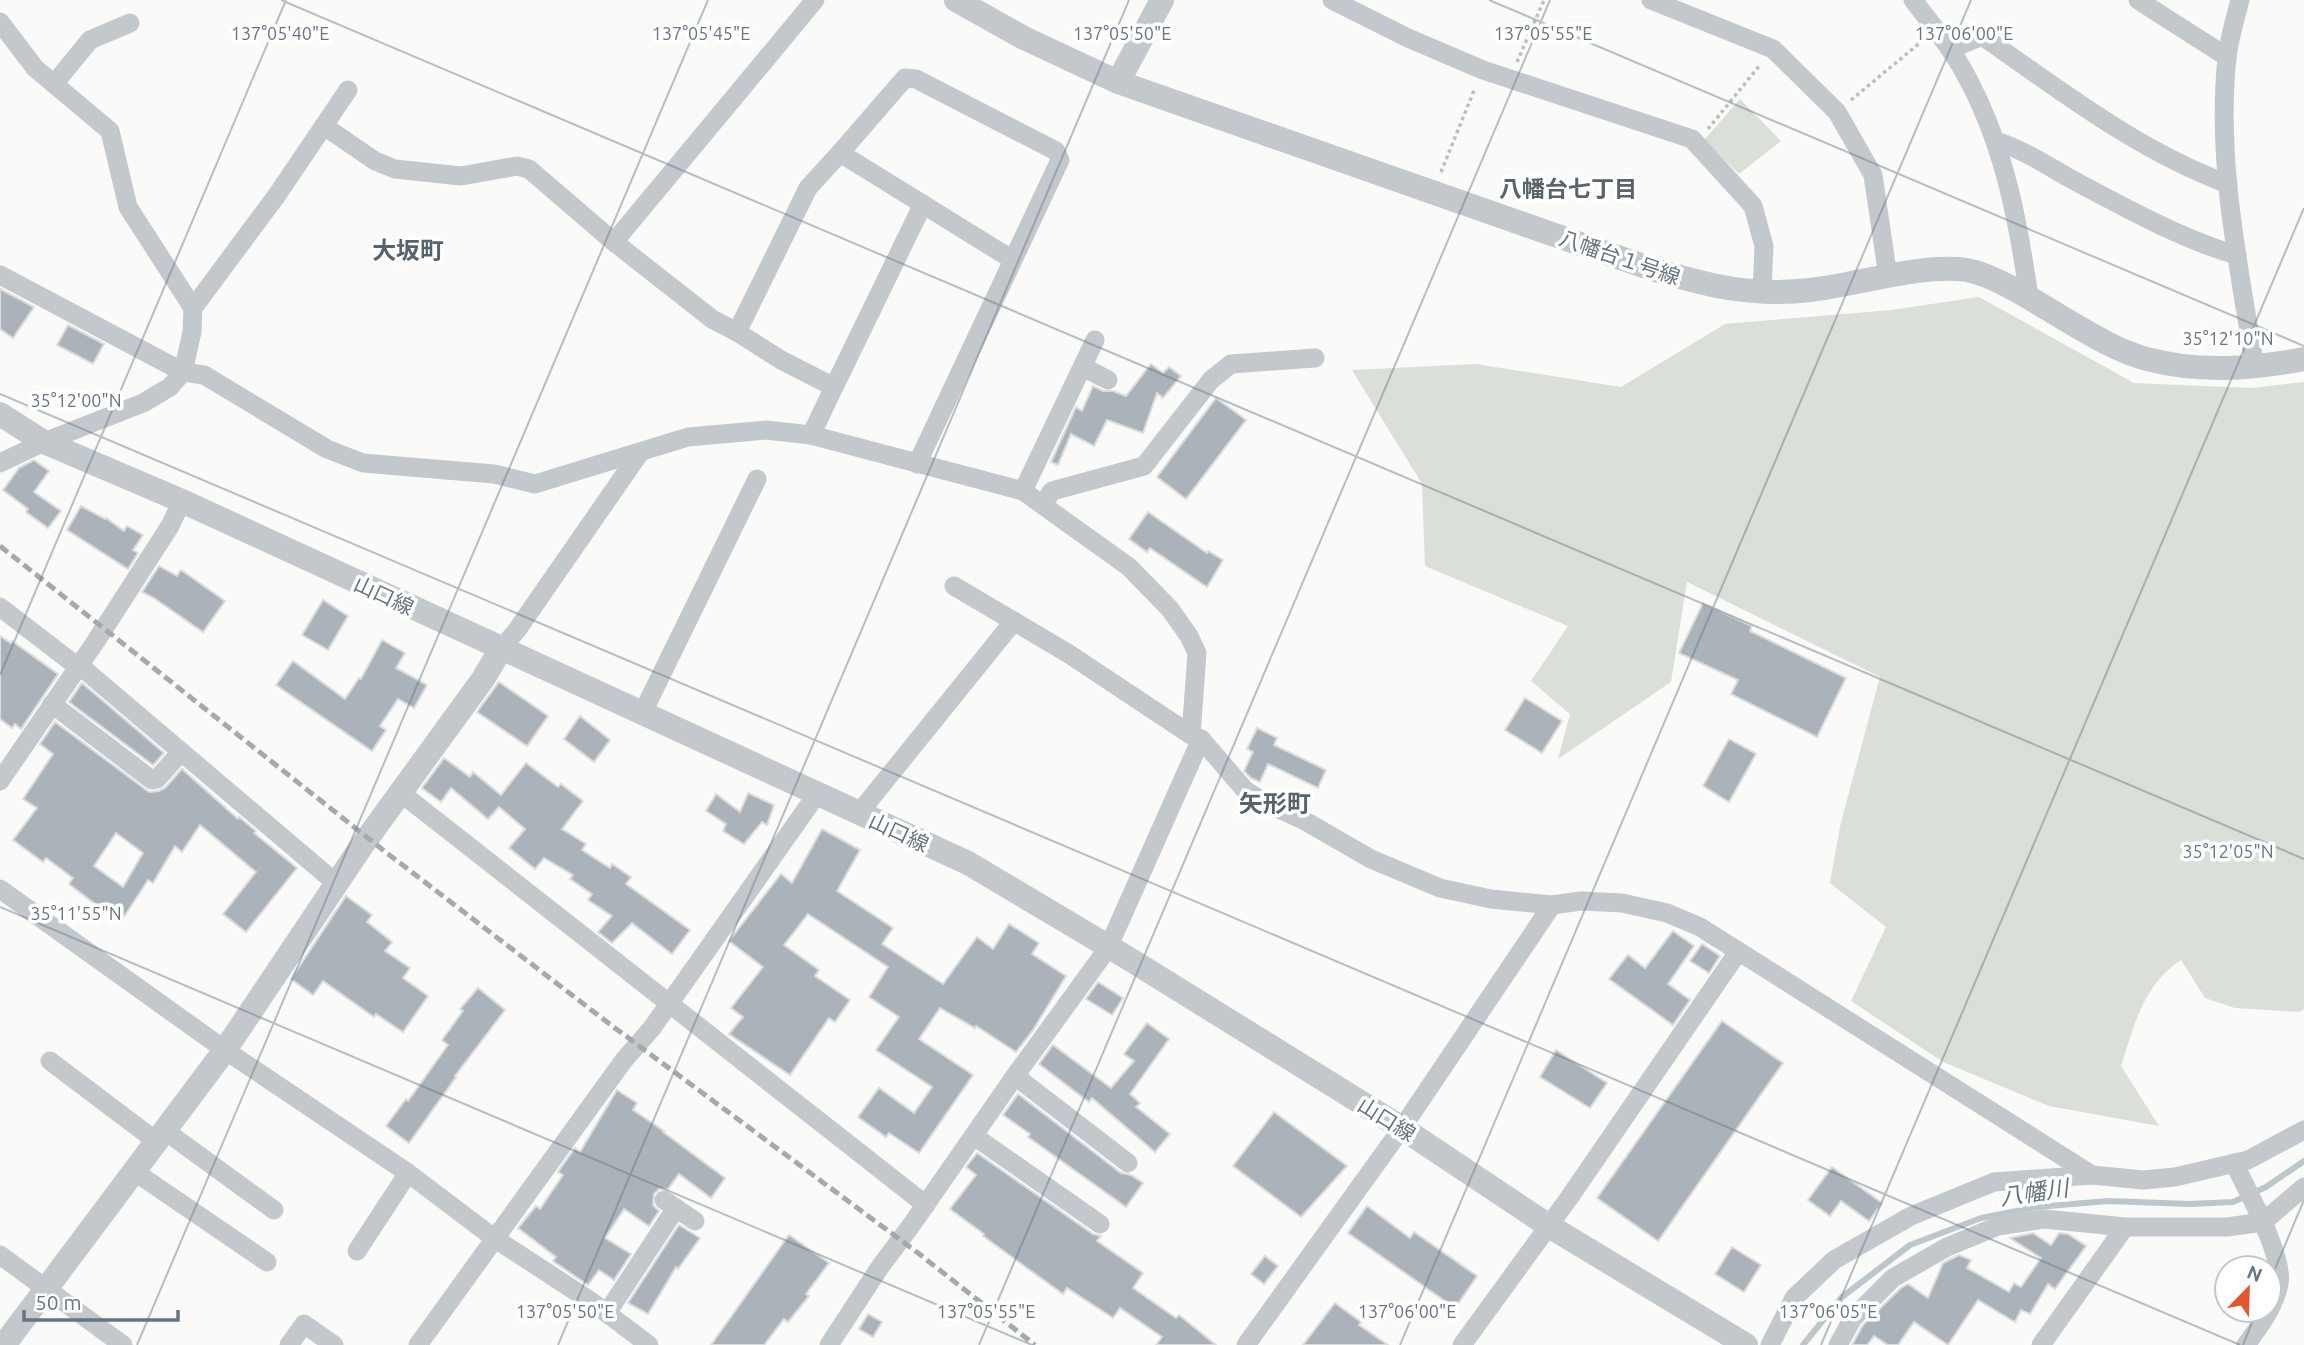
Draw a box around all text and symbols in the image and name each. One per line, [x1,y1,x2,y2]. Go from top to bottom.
text: 137°05'40"E [231,23,329,43]
text: 137°05'45"E [652,23,750,43]
text: 137°05'50"E [1073,23,1171,43]
text: 137°05'55"E [1494,23,1592,43]
text: 137°06'00"E [1915,23,2013,43]
district label: 八幡台七丁目 [1499,176,1637,201]
street label: 八幡台１号線 [1557,225,1683,289]
district label: 大坂町 [372,237,444,264]
text: 35°12'10"N [2182,328,2274,348]
text: 35°12'00"N [30,390,122,410]
street label: 山口線 [350,571,418,619]
district label: 矢形町 [1239,790,1311,817]
street label: 山口線 [865,808,933,856]
text: 35°12'05"N [2182,841,2274,861]
text: 35°11'55"N [30,903,122,923]
street label: 山口線 [1354,1092,1420,1146]
water label: 八幡川 [1998,1174,2073,1209]
north arrow [2213,1254,2283,1324]
text: N [2244,1260,2265,1286]
scale bar [24,1278,178,1322]
text: 50 m [35,1290,82,1314]
text: 137°05'50"E [516,1301,614,1321]
text: 137°05'55"E [937,1301,1035,1321]
text: 137°06'00"E [1358,1301,1456,1321]
text: 137°06'05"E [1779,1301,1877,1321]

